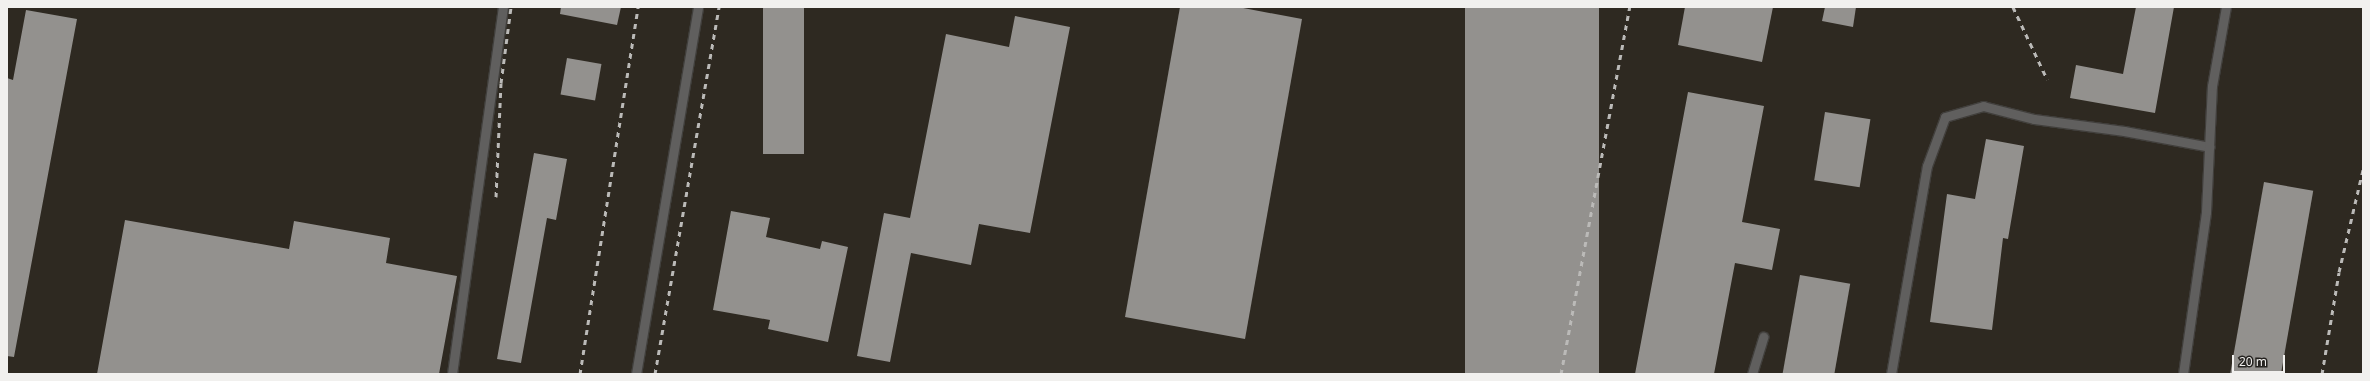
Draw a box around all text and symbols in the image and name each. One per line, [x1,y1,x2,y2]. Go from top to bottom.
scale bar [2234,347,2287,373]
text: 20 m [2239,353,2267,370]

